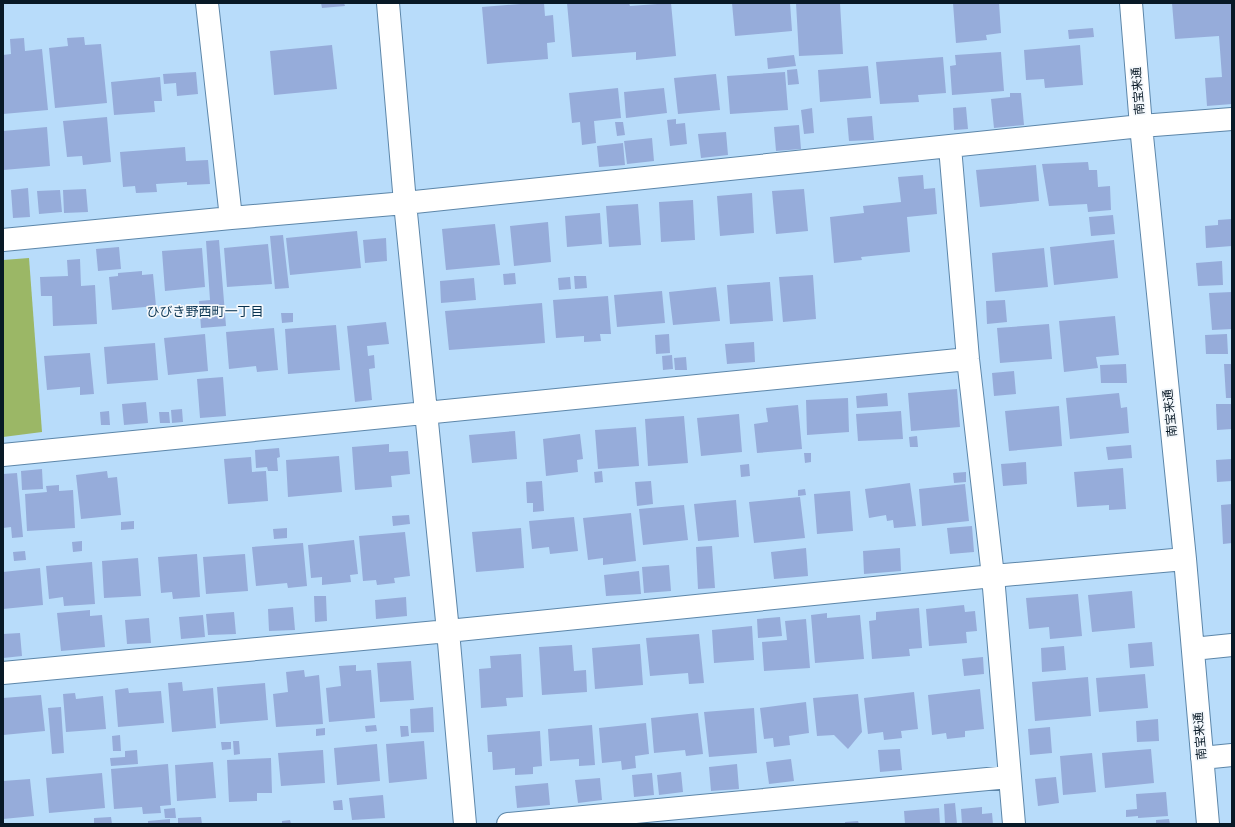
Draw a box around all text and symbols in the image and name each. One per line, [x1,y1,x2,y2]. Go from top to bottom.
street label: 南宝来通 [1129,66,1147,116]
district label: ひびき野西町一丁目 [146,304,264,320]
street label: 南宝来通 [1161,388,1179,438]
street label: 南宝来通 [1191,711,1209,761]

